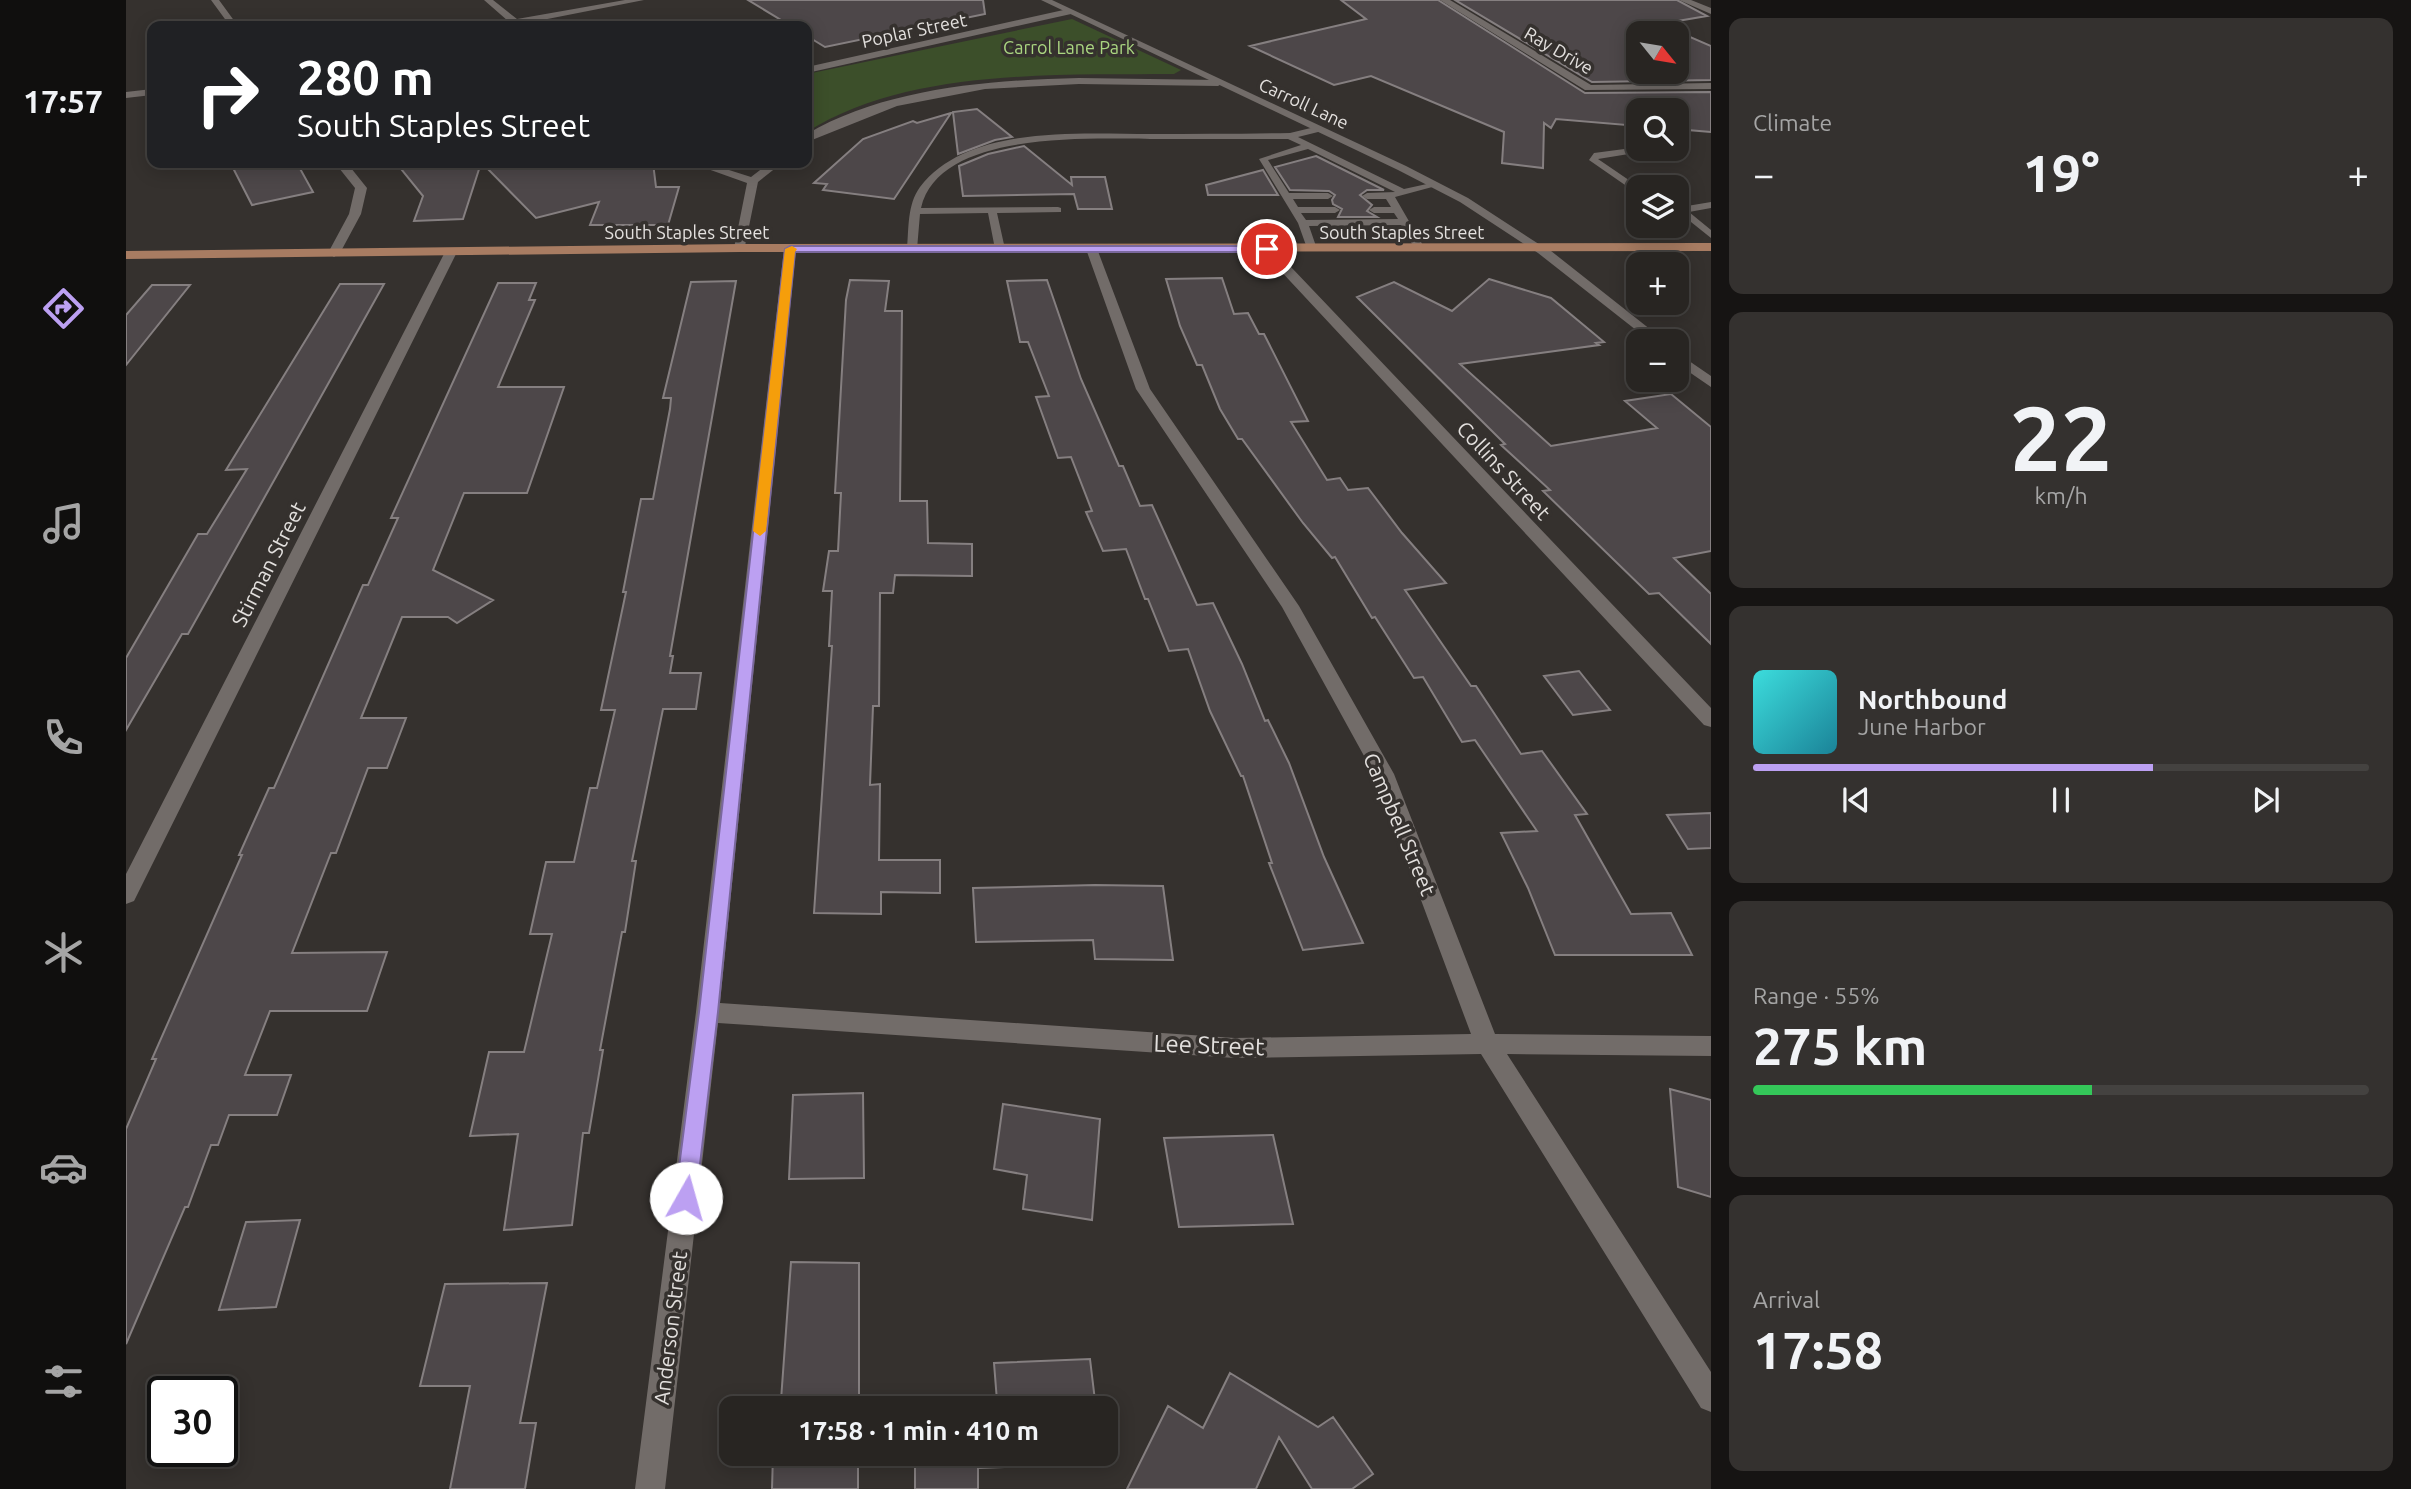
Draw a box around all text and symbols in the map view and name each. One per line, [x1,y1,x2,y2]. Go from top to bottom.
street label: Poplar Street [860,9,968,51]
north arrow [1626,21,1689,84]
map controls [1626,21,1689,392]
street label: Ray Drive [1521,22,1597,78]
park label: Carrol Lane Park [1003,37,1135,57]
icon: right [182,49,273,140]
text: 280 m [297,49,434,104]
street label: Carroll Lane [1256,74,1352,132]
text: 17:57 [23,83,103,119]
button: search [1626,98,1689,161]
text: South Staples Street [297,107,590,143]
text: Climate [1753,110,1832,135]
text: 19° [2022,144,2100,202]
text: − [1753,153,1774,195]
text: + [2348,153,2369,195]
button: layers [1626,175,1689,238]
pin [1237,219,1297,279]
street label: South Staples Street [605,222,769,242]
street label: South Staples Street [1320,222,1484,242]
icon: arrive [1248,230,1286,268]
button: + [1626,252,1689,315]
icon: directions [39,284,88,333]
button: − [1626,329,1689,392]
text: 22 [2010,386,2112,488]
street label: Collins Street [1452,416,1556,524]
text: km/h [2034,483,2088,508]
street label: Stirman Street [226,498,310,630]
icon: music [39,499,88,548]
text: Northbound [1858,685,2007,714]
icon: phone [39,713,88,762]
text: June Harbor [1858,714,1986,739]
street label: Campbell Street [1359,749,1441,899]
icon: previous [1837,781,1875,819]
icon: pause [2042,781,2080,819]
icon: next [2247,781,2285,819]
icon: climate [39,928,88,977]
text: Range · 55% [1753,983,1880,1008]
text: 275 km [1753,1017,1927,1075]
street label: Lee Street [1153,1030,1266,1060]
icon: car [39,1143,88,1192]
position arrow [649,1161,723,1235]
street label: Anderson Street [649,1250,691,1406]
text: Arrival [1753,1287,1820,1312]
text: 17:58 [1753,1321,1883,1379]
icon: filters [39,1357,88,1406]
speed limit sign: 30 [147,1376,238,1467]
text: 17:58 · 1 min · 410 m [798,1416,1039,1445]

